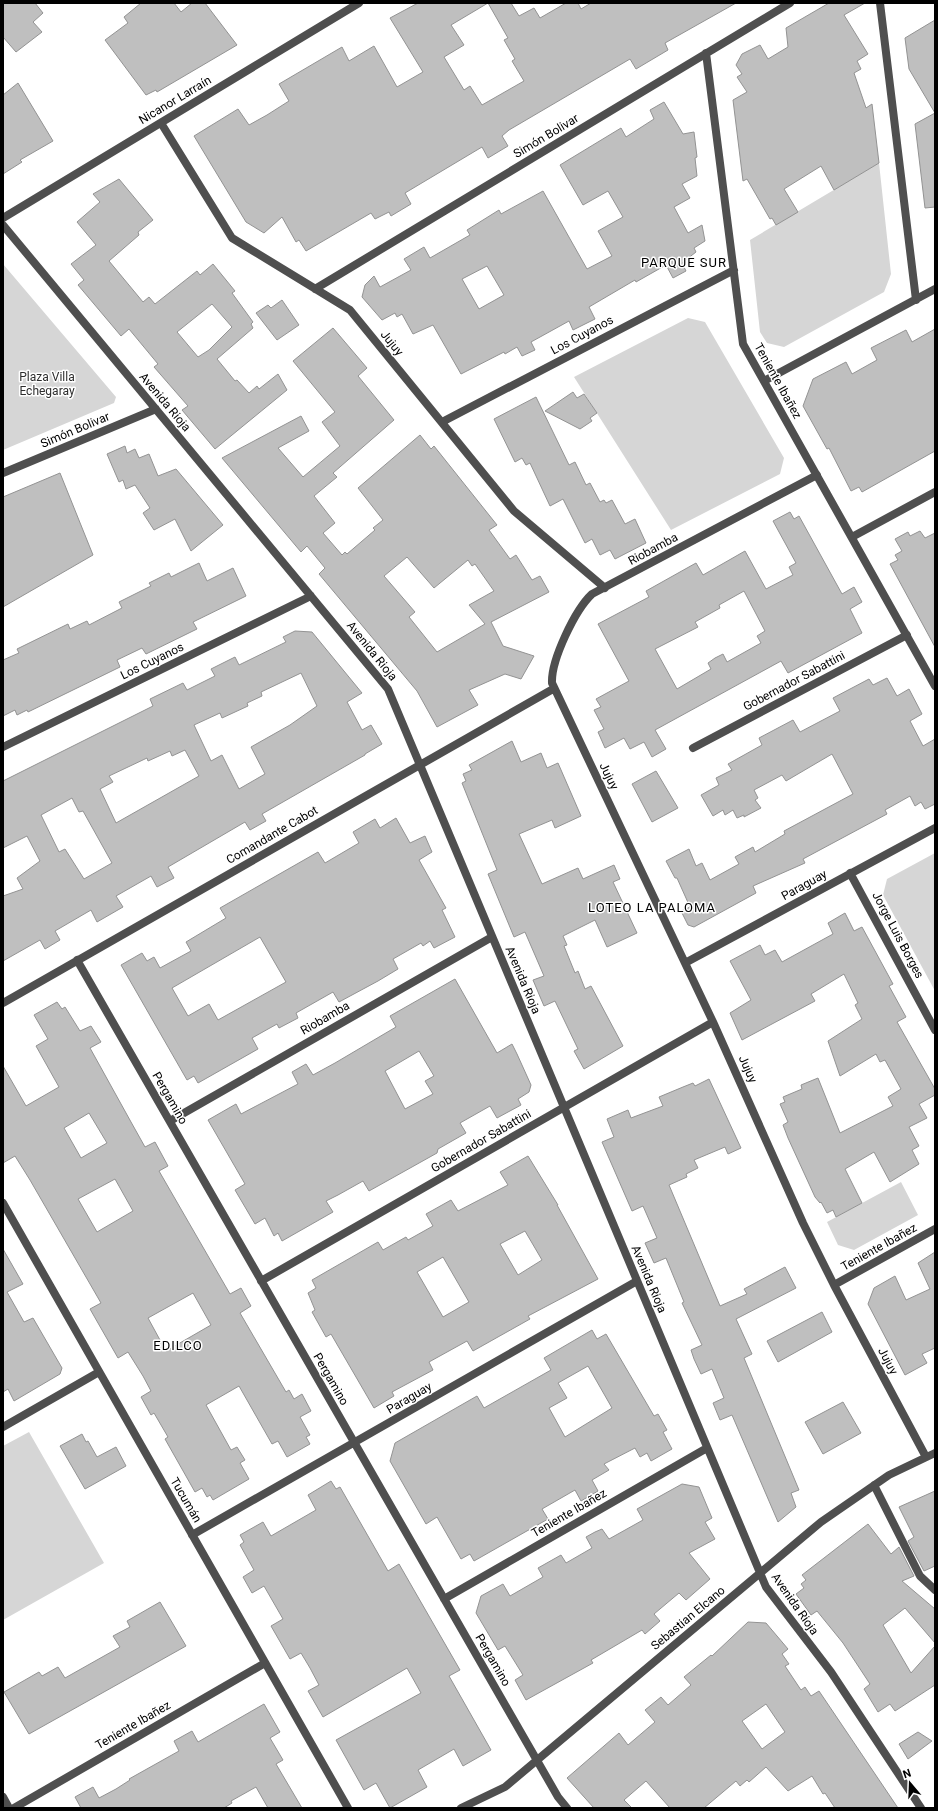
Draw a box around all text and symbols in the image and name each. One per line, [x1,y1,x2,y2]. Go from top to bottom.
street label: Nicanor Larraín [136,73,214,127]
street label: Simón Bolivar [511,111,581,161]
district label: PARQUE SUR [641,255,727,270]
street label: Los Cuyanos [548,313,616,357]
street label: Jujuy [378,328,407,359]
street label: Teniente Ibañez [751,341,805,421]
park label: Plaza Villa Echegaray [19,370,75,398]
street label: Avenida Rioja [136,370,194,434]
street label: Simón Bolivar [38,409,112,451]
street label: Riobamba [626,530,680,568]
street label: Avenida Rioja [344,619,400,683]
street label: Los Cuyanos [118,640,186,682]
street label: Gobernador Sabattini [741,648,847,714]
street label: Jujuy [596,760,622,792]
street label: Comandante Cabot [224,803,320,867]
street label: Paraguay [779,867,829,903]
street label: Jorge Luis Borges [869,889,927,981]
district label: LOTEO LA PALOMA [588,900,716,915]
street label: Avenida Rioja [502,944,544,1016]
street label: Riobamba [298,998,352,1038]
street label: Jujuy [736,1053,760,1085]
street label: Pergamino [149,1069,191,1127]
street label: Gobernador Sabattini [428,1107,534,1175]
street label: Teniente Ibañez [839,1220,919,1274]
street label: Avenida Rioja [628,1243,670,1315]
district label: EDILCO [153,1338,203,1353]
street label: Jujuy [875,1345,901,1377]
street label: Pergamino [310,1350,352,1408]
street label: Paraguay [384,1379,434,1417]
street label: Tucumán [167,1475,205,1525]
street label: Teniente Ibañez [529,1486,609,1540]
street label: Avenida Rioja [769,1570,821,1638]
street label: Sebastian Elcano [648,1583,728,1653]
street label: Pergamino [472,1631,514,1689]
street label: Teniente Ibañez [93,1698,173,1752]
north arrow [890,1763,930,1803]
text: N [901,1767,913,1781]

